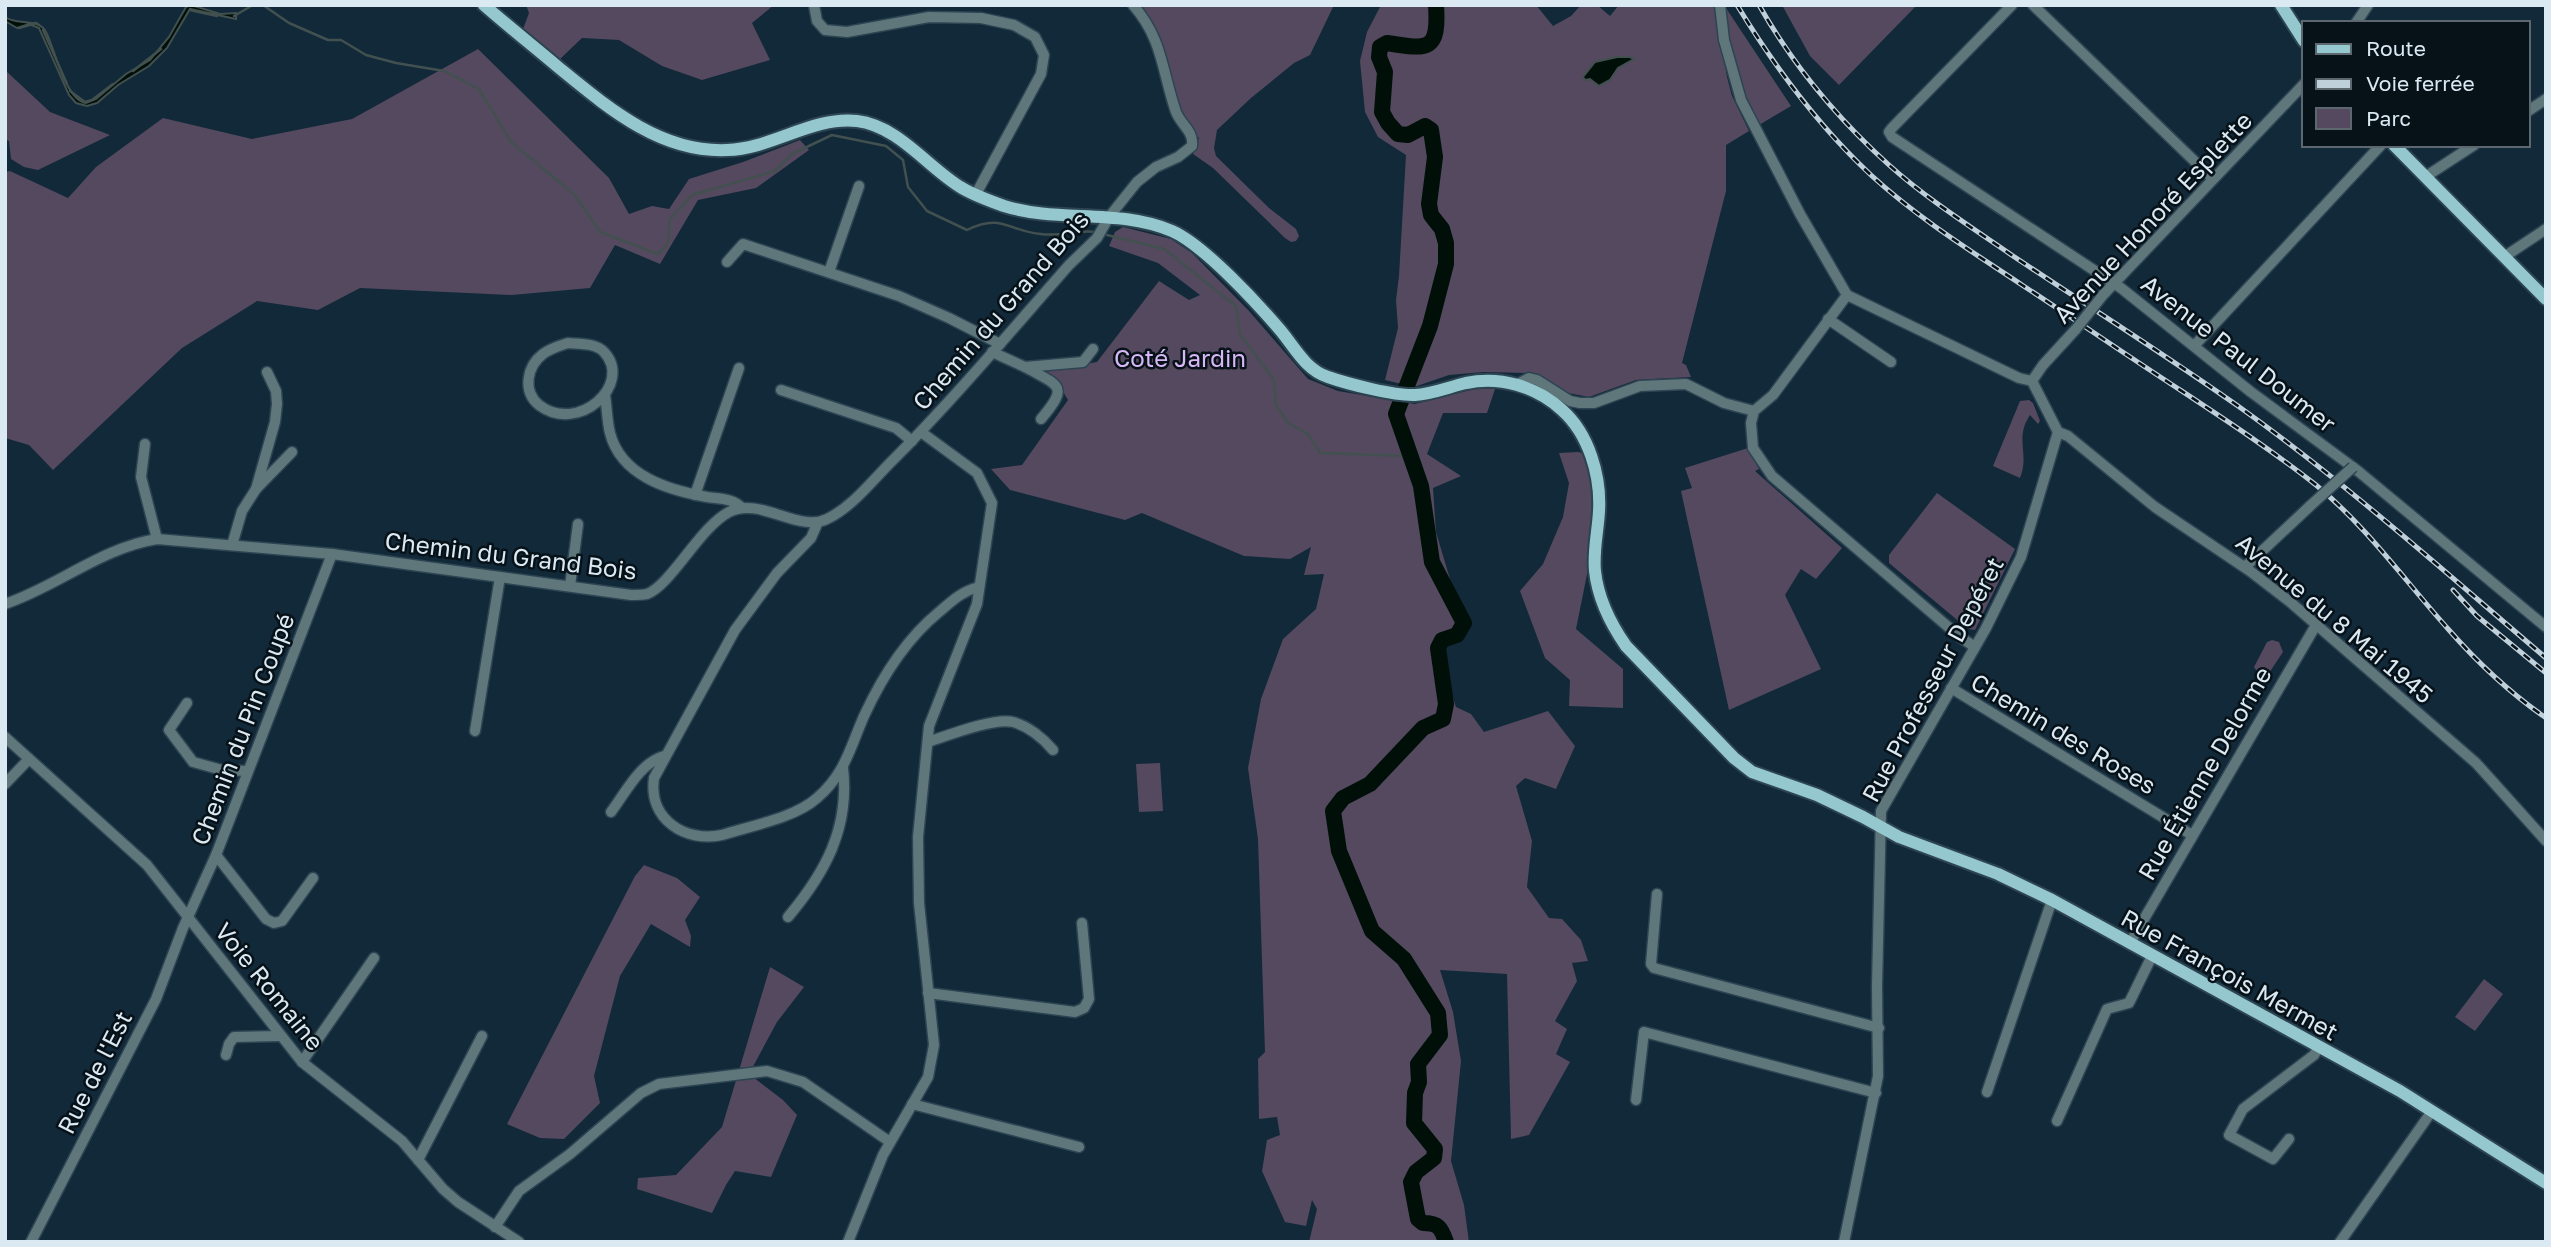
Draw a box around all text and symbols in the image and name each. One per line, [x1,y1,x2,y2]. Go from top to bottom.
legend [2302,21,2530,147]
text: Route [2366,35,2426,61]
text: Voie ferrée [2366,70,2475,96]
street label: Avenue Honoré Esplette [2047,105,2257,329]
text: Parc [2366,105,2411,131]
street label: Chemin du Grand Bois [906,205,1094,415]
street label: Avenue Paul Doumer [2136,268,2342,438]
park label: Coté Jardin [1114,343,1246,372]
street label: Chemin du Grand Bois [383,525,639,585]
street label: Avenue du 8 Mai 1945 [2231,527,2439,709]
street label: Rue Professeur Depéret [1855,552,2009,806]
street label: Chemin du Pin Coupé [184,609,300,849]
street label: Rue Étienne Delorme [2131,661,2277,885]
street label: Chemin des Roses [1966,666,2162,800]
street label: Rue François Mermet [2117,902,2343,1046]
street label: Voie Romaine [210,916,330,1056]
street label: Rue de l'Est [51,1006,137,1138]

